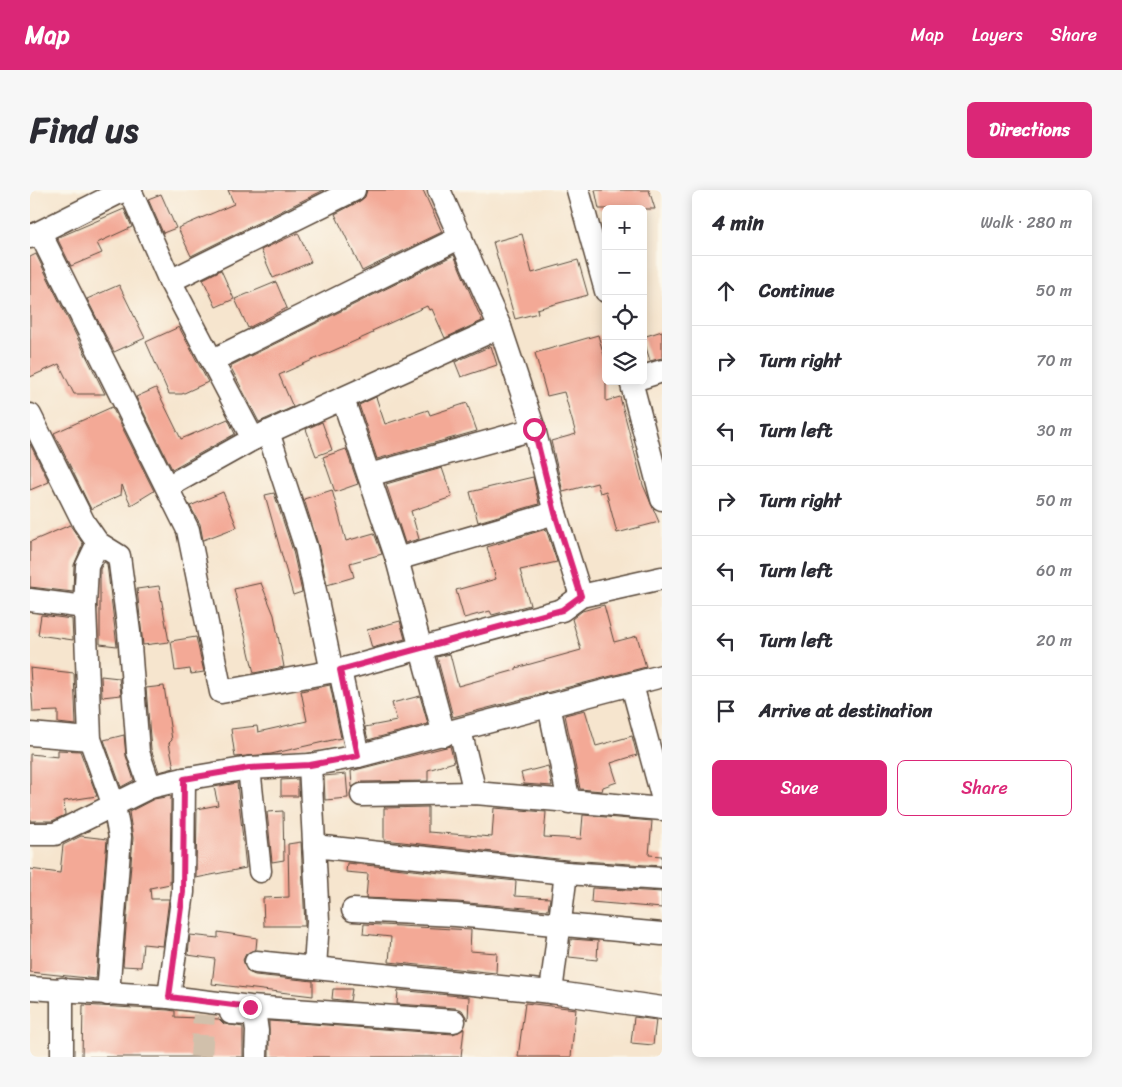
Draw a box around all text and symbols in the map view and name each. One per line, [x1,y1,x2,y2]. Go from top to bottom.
text: Map [25,14,69,56]
text: Map [911,19,944,51]
text: Layers [972,19,1023,51]
text: Share [1051,19,1097,51]
text: Find us [30,99,138,161]
button: Directions [967,102,1092,158]
text: 4 min [712,204,764,242]
map controls [602,205,647,385]
button: + [602,205,647,250]
text: Walk · 280 m [981,208,1072,237]
button: − [602,250,647,295]
text: Continue [759,274,835,307]
text: 50 m [1036,276,1072,305]
icon: ahead [712,277,740,305]
button: locate [602,295,647,340]
button: layers [602,340,647,385]
text: Turn right [759,344,841,377]
text: 70 m [1036,346,1072,375]
icon: right [712,347,740,375]
text: Turn left [759,414,832,447]
text: 30 m [1037,416,1072,445]
icon: left [712,417,740,445]
route start [523,418,546,441]
text: Turn right [759,484,841,517]
text: 50 m [1036,486,1072,515]
icon: right [712,487,740,515]
text: Turn left [759,554,832,587]
text: 60 m [1036,556,1072,585]
icon: left [712,557,740,585]
text: Turn left [759,624,832,657]
text: 20 m [1036,626,1072,655]
icon: left [712,627,740,655]
text: Arrive at destination [759,694,932,727]
icon: arrive [712,697,740,725]
button: Save [712,760,887,816]
button: Share [897,760,1072,816]
route end [239,996,262,1019]

